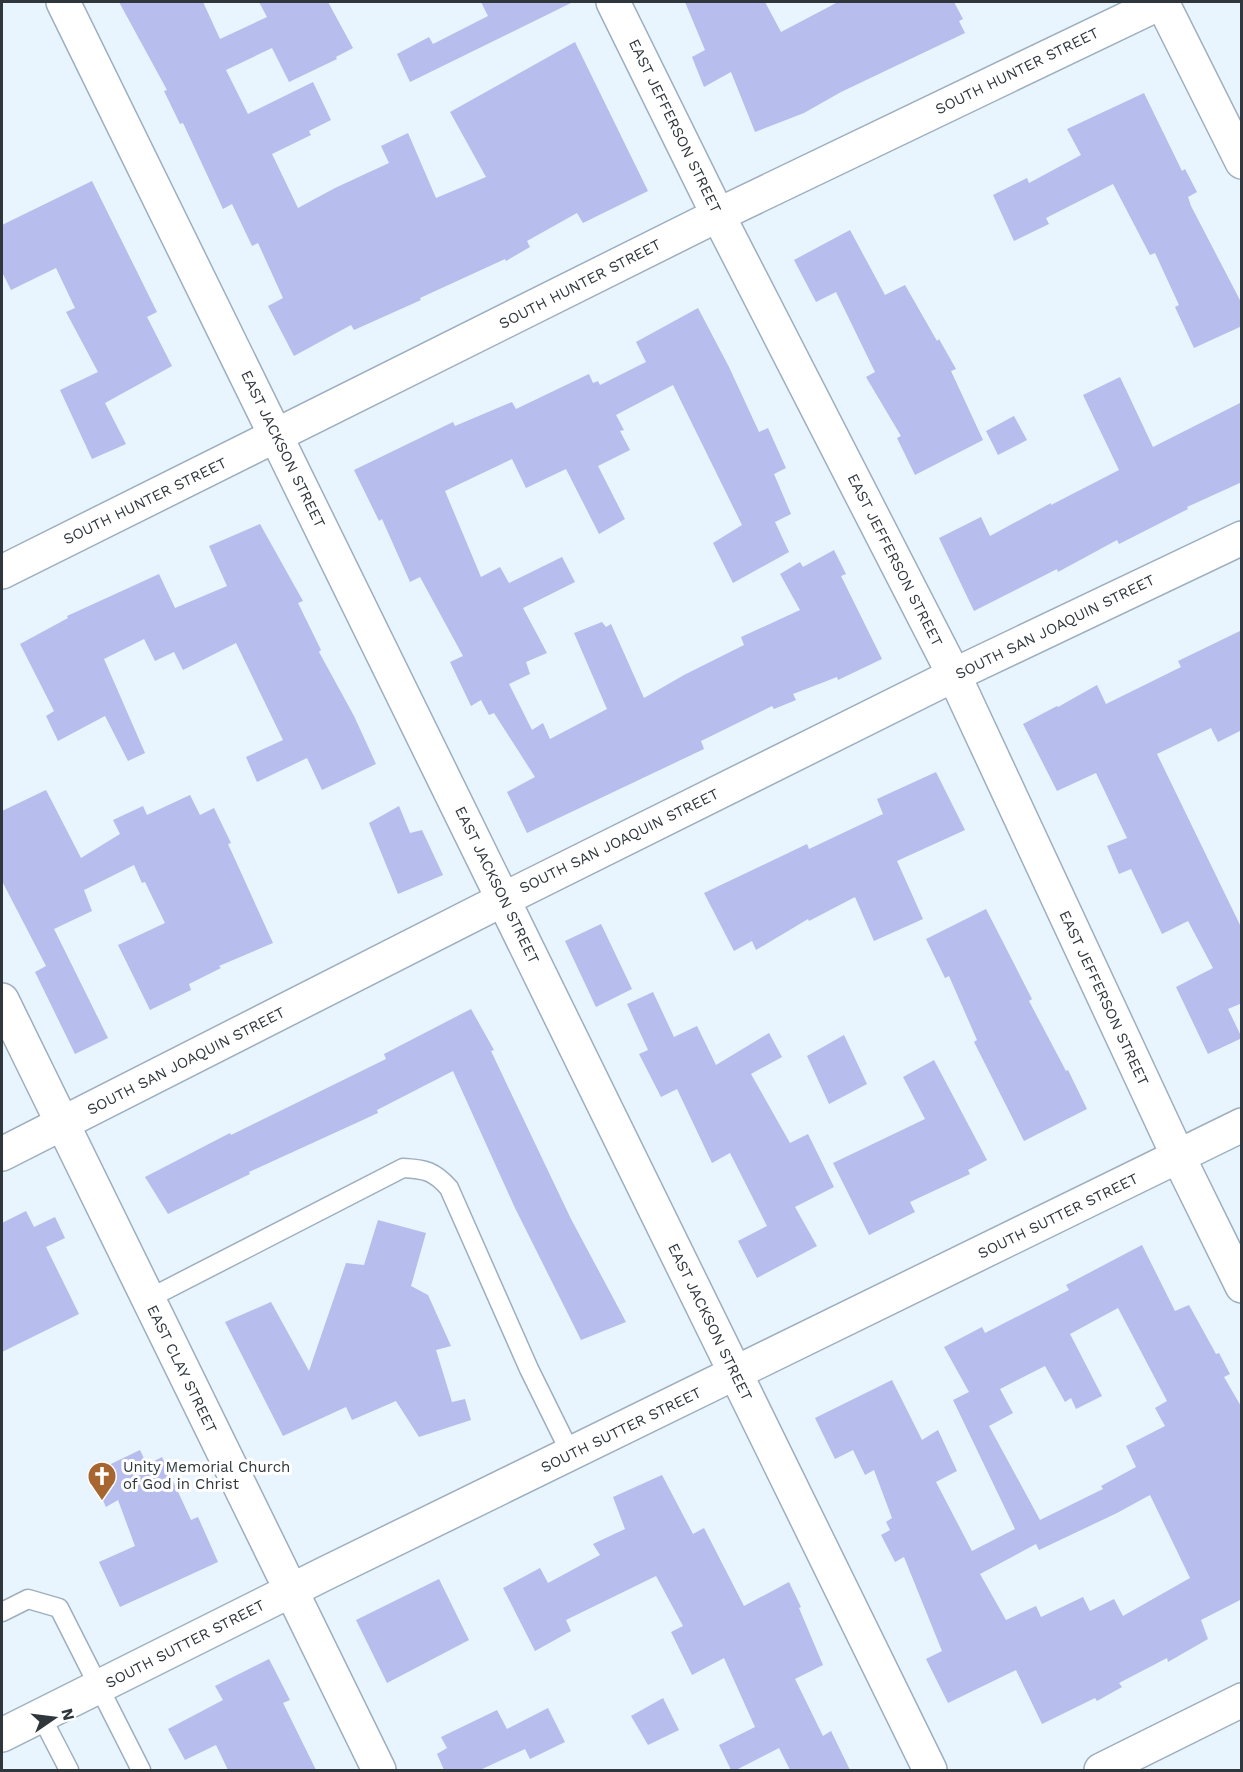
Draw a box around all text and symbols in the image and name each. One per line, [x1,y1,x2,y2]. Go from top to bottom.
street label: SOUTH HUNTER STREET [932,24,1102,118]
street label: EAST JEFFERSON STREET [625,36,725,216]
street label: SOUTH HUNTER STREET [496,235,664,333]
street label: EAST JACKSON STREET [237,367,329,531]
street label: SOUTH HUNTER STREET [60,454,230,548]
street label: EAST JEFFERSON STREET [844,471,946,649]
street label: SOUTH SAN JOAQUIN STREET [952,571,1158,683]
street label: SOUTH SAN JOAQUIN STREET [516,785,722,897]
street label: EAST JACKSON STREET [451,803,543,967]
street label: EAST JEFFERSON STREET [1055,908,1153,1088]
street label: SOUTH SAN JOAQUIN STREET [84,1003,288,1119]
street label: SOUTH SUTTER STREET [975,1169,1141,1263]
street label: EAST JACKSON STREET [664,1240,756,1404]
street label: EAST CLAY STREET [143,1302,221,1436]
street label: SOUTH SUTTER STREET [538,1383,704,1477]
place label: Unity Memorial Church of God in Christ [123,1458,290,1493]
church icon: Unity Memorial Church of God in Christ [86,1460,118,1502]
street label: SOUTH SUTTER STREET [102,1596,268,1692]
north arrow [24,1688,84,1748]
text: N [57,1706,79,1723]

